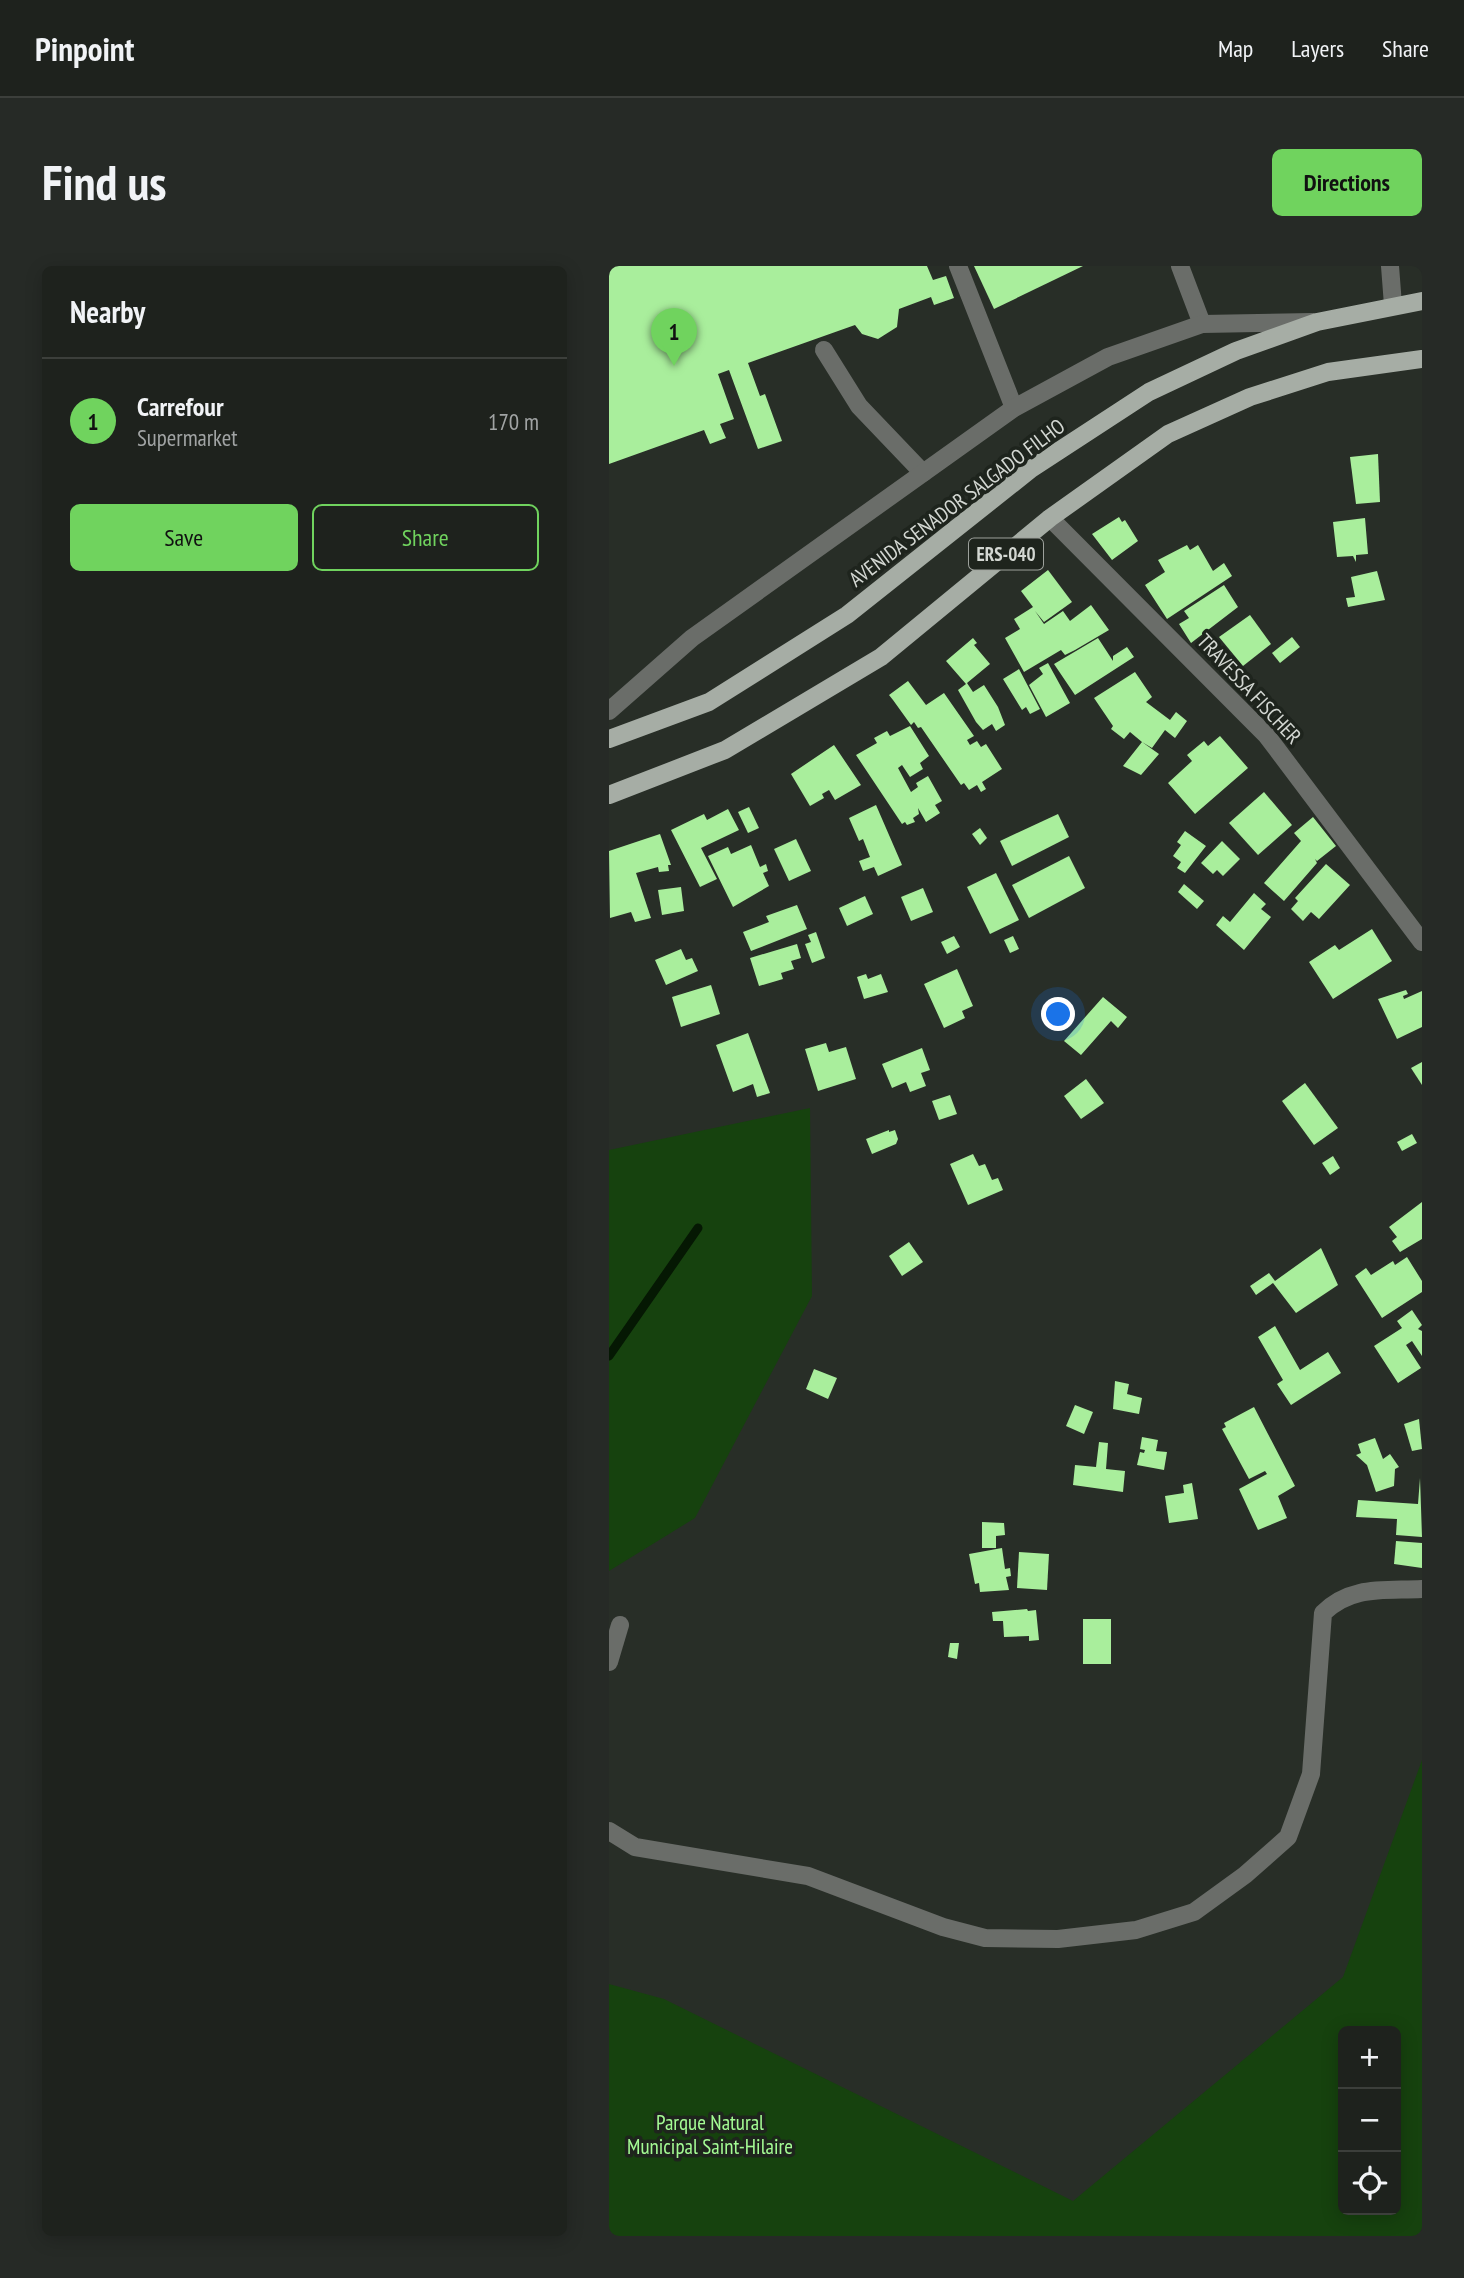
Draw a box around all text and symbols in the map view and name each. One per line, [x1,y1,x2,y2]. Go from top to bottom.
text: Pinpoint [35,27,134,70]
text: Map [1218,33,1253,64]
text: Layers [1291,33,1344,64]
text: Share [1382,33,1429,64]
button: Directions [1272,149,1422,216]
text: Find us [42,150,166,214]
text: Nearby [70,292,145,331]
pin: 1 [651,308,697,366]
text: Carrefour [137,390,224,423]
text: 1 [88,407,99,436]
text: 170 m [488,407,539,436]
street label: AVENIDA SENADOR SALGADO FILHO [843,413,1070,593]
text: Supermarket [137,423,238,452]
button: Save [70,504,298,571]
button: Share [312,504,539,571]
road number: ERS-040 [969,538,1043,570]
street label: TRAVESSA FISCHER [1191,628,1307,749]
your location [1041,997,1075,1031]
map controls [1338,2026,1401,2215]
button: + [1338,2026,1401,2089]
button: − [1338,2089,1401,2152]
park label: Parque Natural Municipal Saint-Hilaire [627,2109,793,2160]
button: locate [1338,2152,1401,2215]

